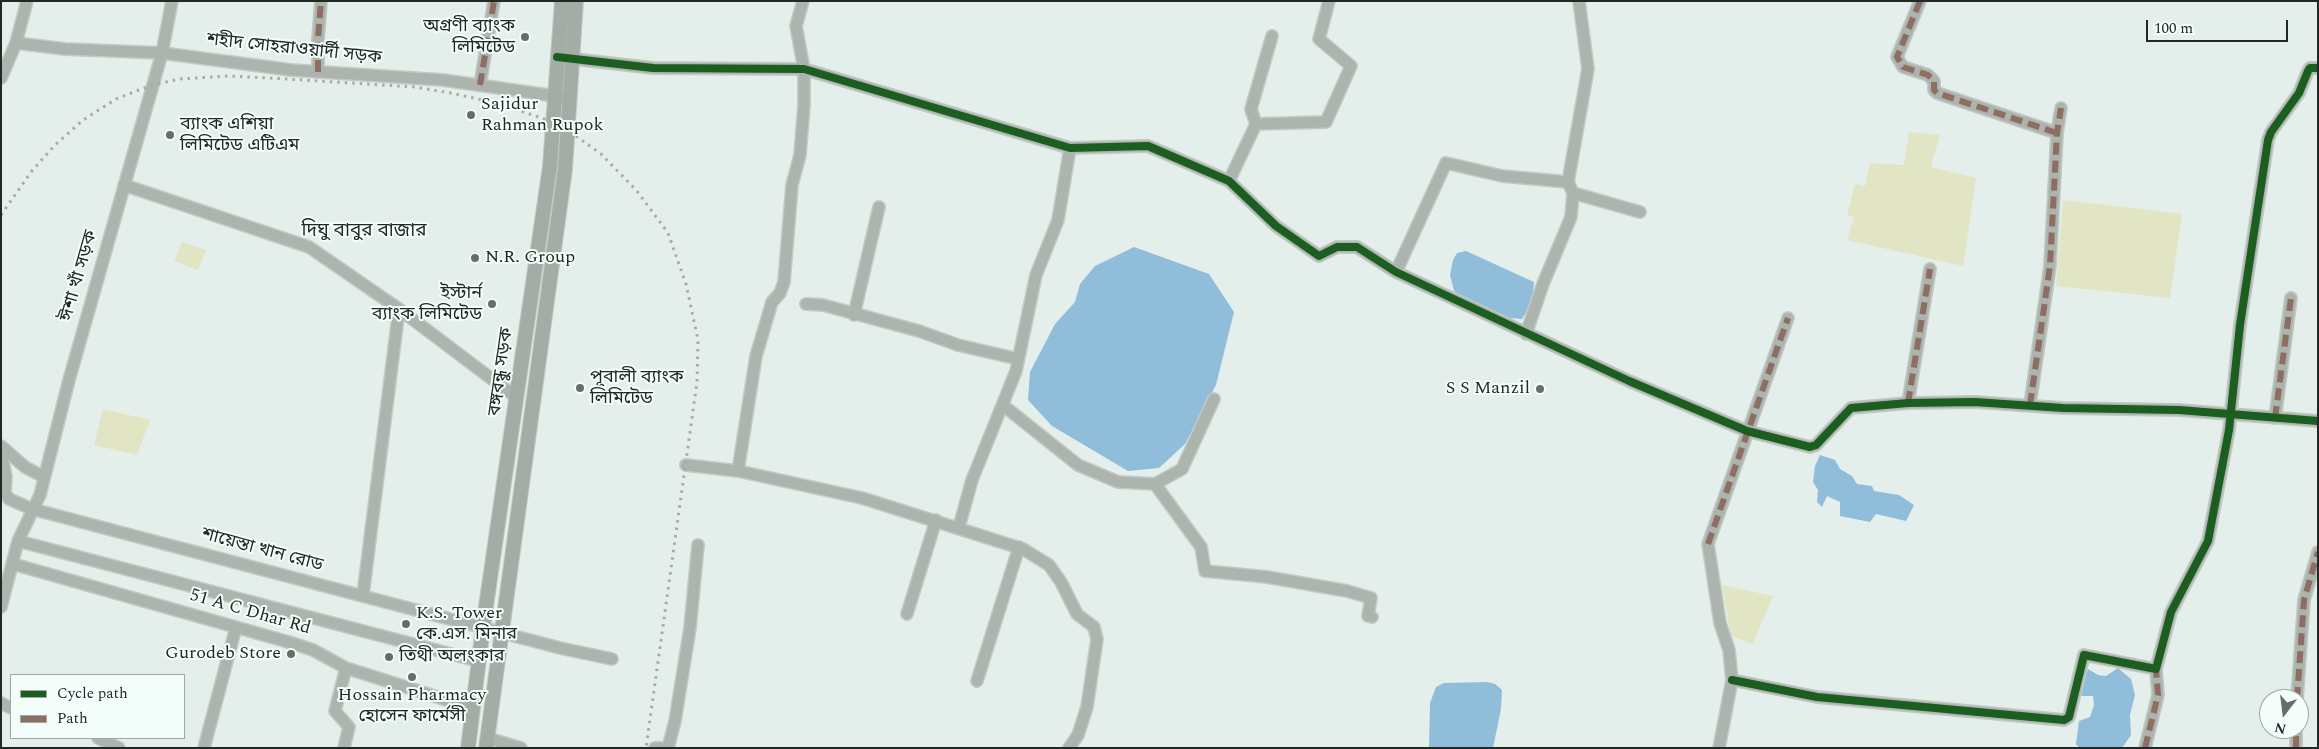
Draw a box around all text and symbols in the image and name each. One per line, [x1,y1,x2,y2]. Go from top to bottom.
scale bar [2149,10,2292,42]
place label: অগ্রণী ব্যাংক লিমিটেড [423,16,515,58]
text: 100 m [2154,17,2193,40]
street label: শহীদ সোহরাওয়ার্দী সড়ক [205,30,383,70]
marker: অগ্রণী ব্যাংক লিমিটেড [519,31,531,43]
place label: Sajidur Rahman Rupok [481,94,603,136]
marker: Sajidur Rahman Rupok [465,109,477,121]
place label: ব্যাংক এশিয়া লিমিটেড এটিএম [180,114,299,156]
marker: ব্যাংক এশিয়া লিমিটেড এটিএম [164,129,176,141]
district label: দিঘু বাবুর বাজার [301,221,427,243]
street label: ঈশা খাঁ সড়ক [57,228,103,324]
place label: N.R. Group [485,247,575,269]
marker: N.R. Group [469,252,481,264]
place label: ইস্টার্ন ব্যাংক লিমিটেড [372,283,482,326]
marker: ইস্টার্ন ব্যাংক লিমিটেড [486,298,498,310]
street label: বঙ্গবন্ধু সড়ক [485,326,519,418]
place label: পূবালী ব্যাংক লিমিটেড [590,367,684,409]
place label: S S Manzil [1446,378,1530,400]
marker: পূবালী ব্যাংক লিমিটেড [574,382,586,394]
marker: S S Manzil [1534,383,1546,395]
street label: শায়েস্তা খান রোড [199,524,325,578]
street label: 51 A C Dhar Rd [187,585,313,641]
place label: K.S. Tower কে.এস. মিনার [416,603,517,646]
marker: K.S. Tower কে.এস. মিনার [400,618,412,630]
place label: Gurodeb Store [165,643,281,665]
place label: তিথী অলংকার [399,646,505,668]
marker: Gurodeb Store [285,648,297,660]
marker: তিথী অলংকার [383,651,395,663]
marker: Hossain Pharmacy হোসেন ফার্মেসী [406,671,418,683]
legend [10,674,185,739]
text: Cycle path [57,682,128,705]
place label: Hossain Pharmacy হোসেন ফার্মেসী [338,685,486,728]
north arrow [2259,689,2309,739]
text: Path [57,707,88,730]
text: N [2272,716,2288,740]

